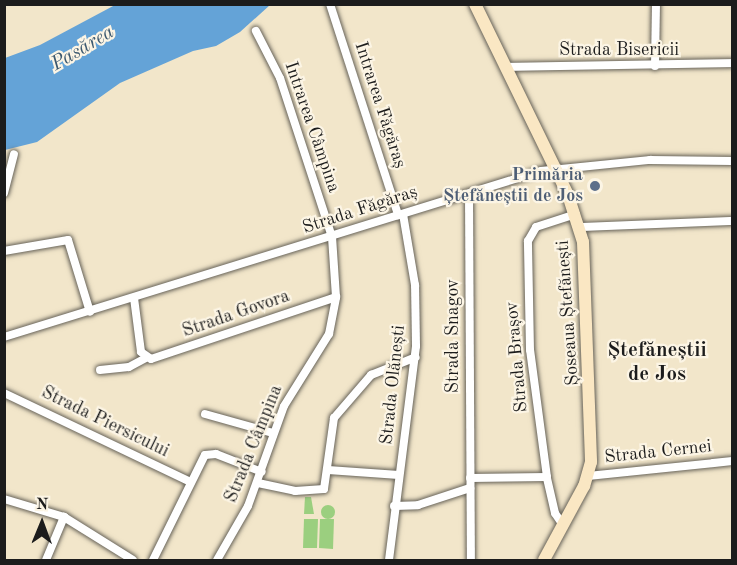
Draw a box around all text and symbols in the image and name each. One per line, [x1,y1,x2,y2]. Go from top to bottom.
water label: Pasărea [47,21,119,77]
street label: Intrarea Făgăraș [349,39,411,171]
street label: Strada Bisericii [559,39,679,61]
street label: Intrarea Câmpina [279,59,345,195]
place label: Primăria Ștefăneștii de Jos [443,165,583,207]
marker: Primăria Ștefăneștii de Jos [588,179,602,193]
street label: Strada Făgăraș [300,181,420,239]
street label: Șoseaua Ștefănești [552,239,584,387]
street label: Strada Snagov [442,279,464,393]
street label: Strada Govora [180,286,292,342]
street label: Strada Brașov [501,301,533,413]
street label: Strada Olănești [376,324,410,446]
district label: Ștefăneștii de Jos [607,338,707,388]
street label: Strada Piersicului [38,382,172,462]
street label: Strada Câmpina [221,382,287,506]
street label: Strada Cernei [603,436,713,468]
north arrow [12,493,72,553]
text: N [36,497,49,513]

